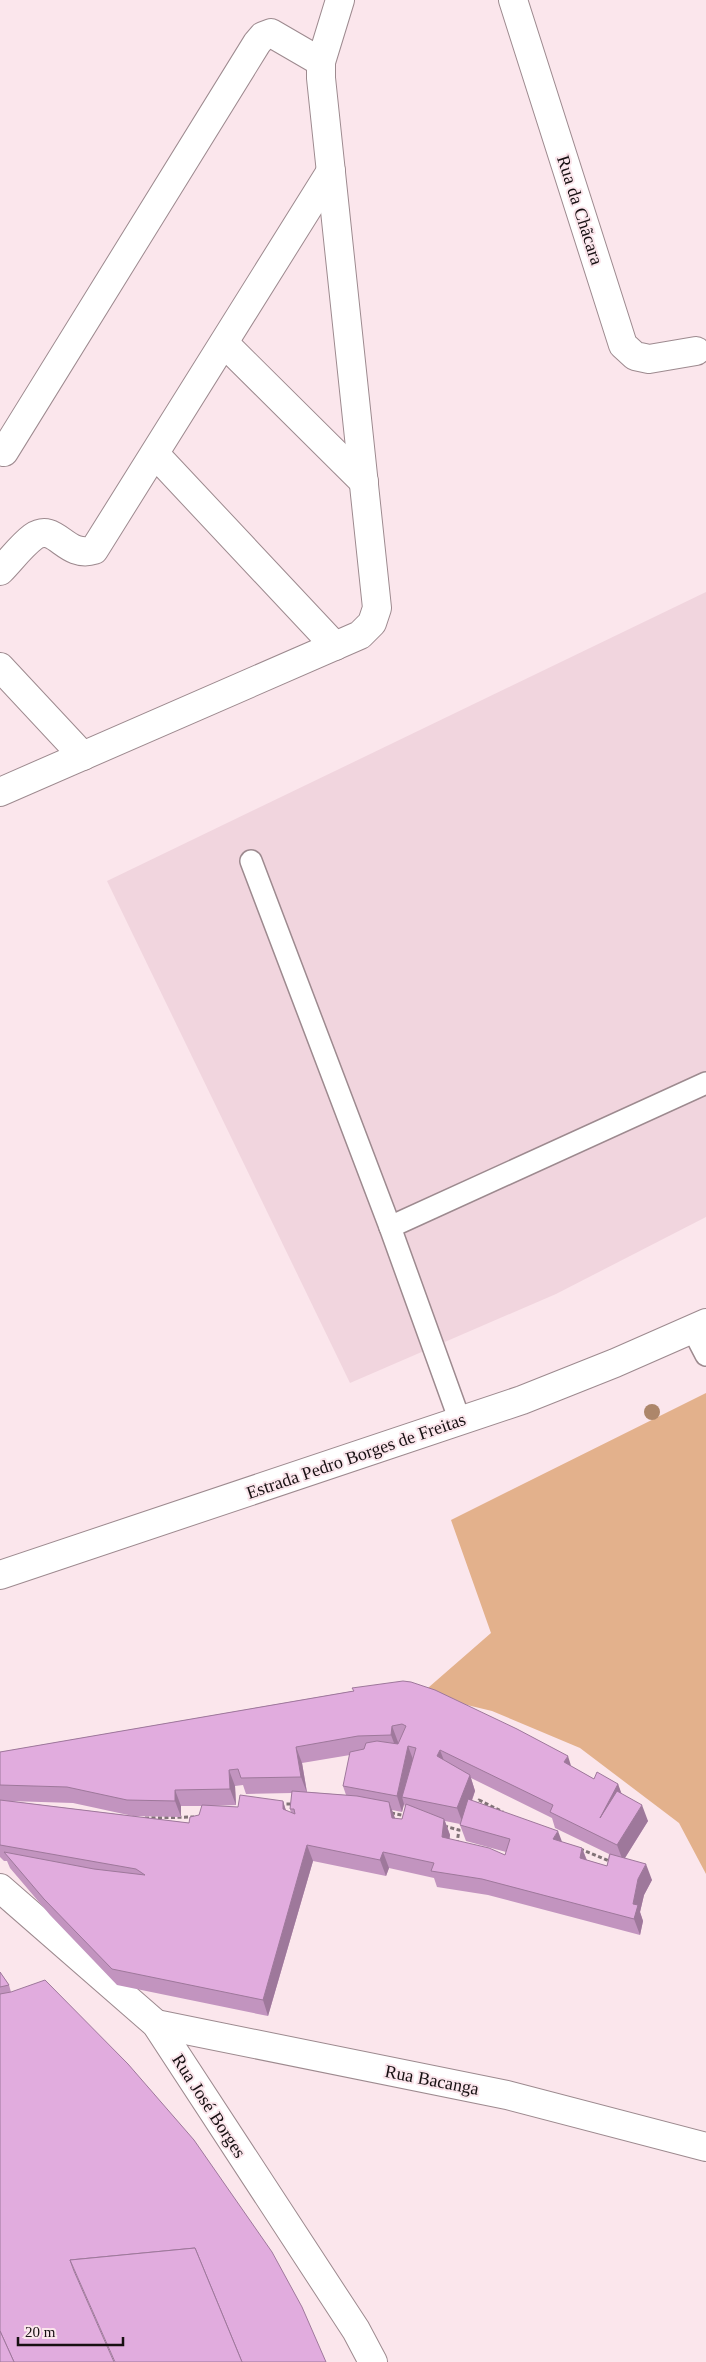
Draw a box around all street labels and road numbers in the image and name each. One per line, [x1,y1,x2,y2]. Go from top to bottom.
street label: Rua da Chãcara [553,153,607,267]
street label: Estrada Pedro Borges de Freitas [244,1409,468,1503]
street label: Rua José Borges [168,2050,250,2162]
street label: Rua Bacanga [383,2061,481,2099]

